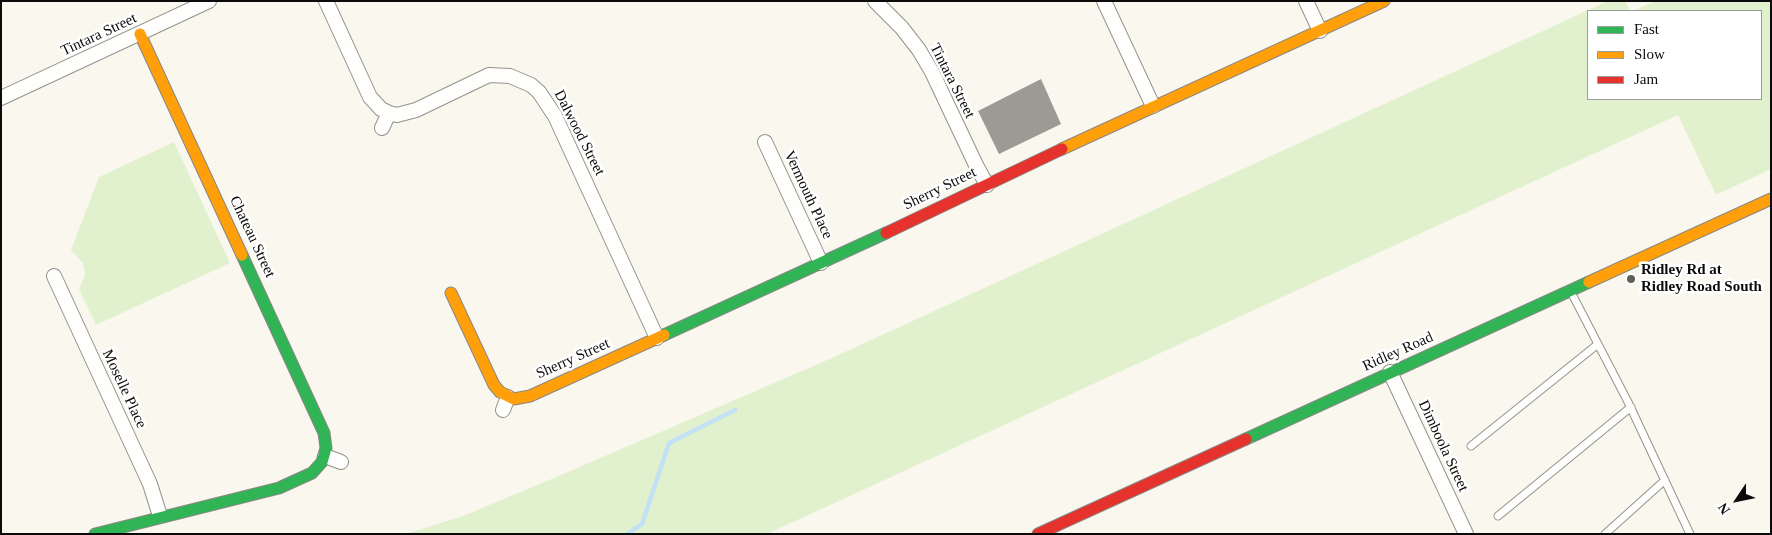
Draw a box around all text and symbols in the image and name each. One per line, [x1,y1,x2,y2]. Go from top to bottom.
street label: Tintara Street [58,10,140,60]
legend [1587,10,1762,100]
text: Fast [1634,21,1659,37]
street label: Tintara Street [925,41,979,121]
text: Slow [1634,46,1665,62]
text: Jam [1634,71,1658,87]
street label: Dalwood Street [550,87,608,179]
street label: Vermouth Place [780,148,836,242]
street label: Sherry Street [901,164,979,214]
street label: Chateau Street [225,193,279,281]
place label: Ridley Rd at Ridley Road South [1641,261,1762,296]
marker: Ridley Rd at Ridley Road South [1625,273,1637,285]
street label: Ridley Road [1360,328,1436,376]
street label: Sherry Street [533,335,613,383]
street label: Moselle Place [98,347,150,431]
street label: Dimboola Street [1414,397,1472,495]
north arrow [1712,475,1762,525]
text: N [1715,500,1733,517]

